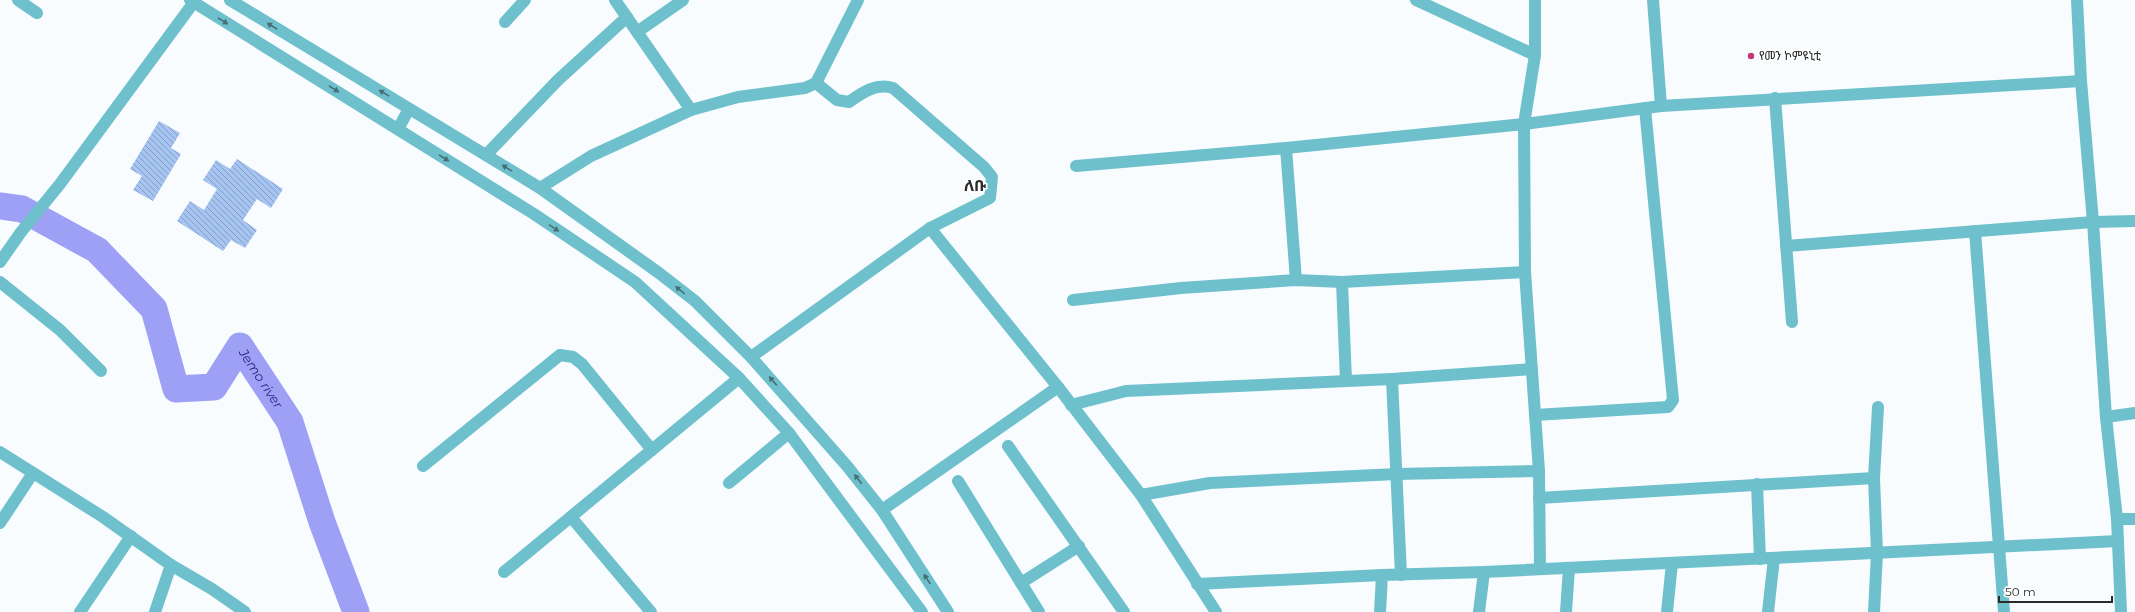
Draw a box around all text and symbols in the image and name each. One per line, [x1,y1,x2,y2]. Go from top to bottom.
one-way arrow [217,17,229,24]
one-way arrow [266,22,278,29]
place label: የመን ኮምዩኒቲ [1759,48,1822,63]
marker: የመን ኮምዩኒቲ [1746,51,1756,61]
one-way arrow [328,86,340,93]
one-way arrow [378,90,389,97]
one-way arrow [439,154,449,162]
one-way arrow [502,164,512,172]
district label: ለቡ [964,176,986,195]
one-way arrow [548,224,560,231]
one-way arrow [675,285,686,294]
water label: Jemo river [235,345,287,412]
one-way arrow [768,376,777,386]
one-way arrow [854,474,862,484]
one-way arrow [923,574,931,584]
scale bar [1999,578,2112,604]
text: 50 m [2005,584,2036,599]

